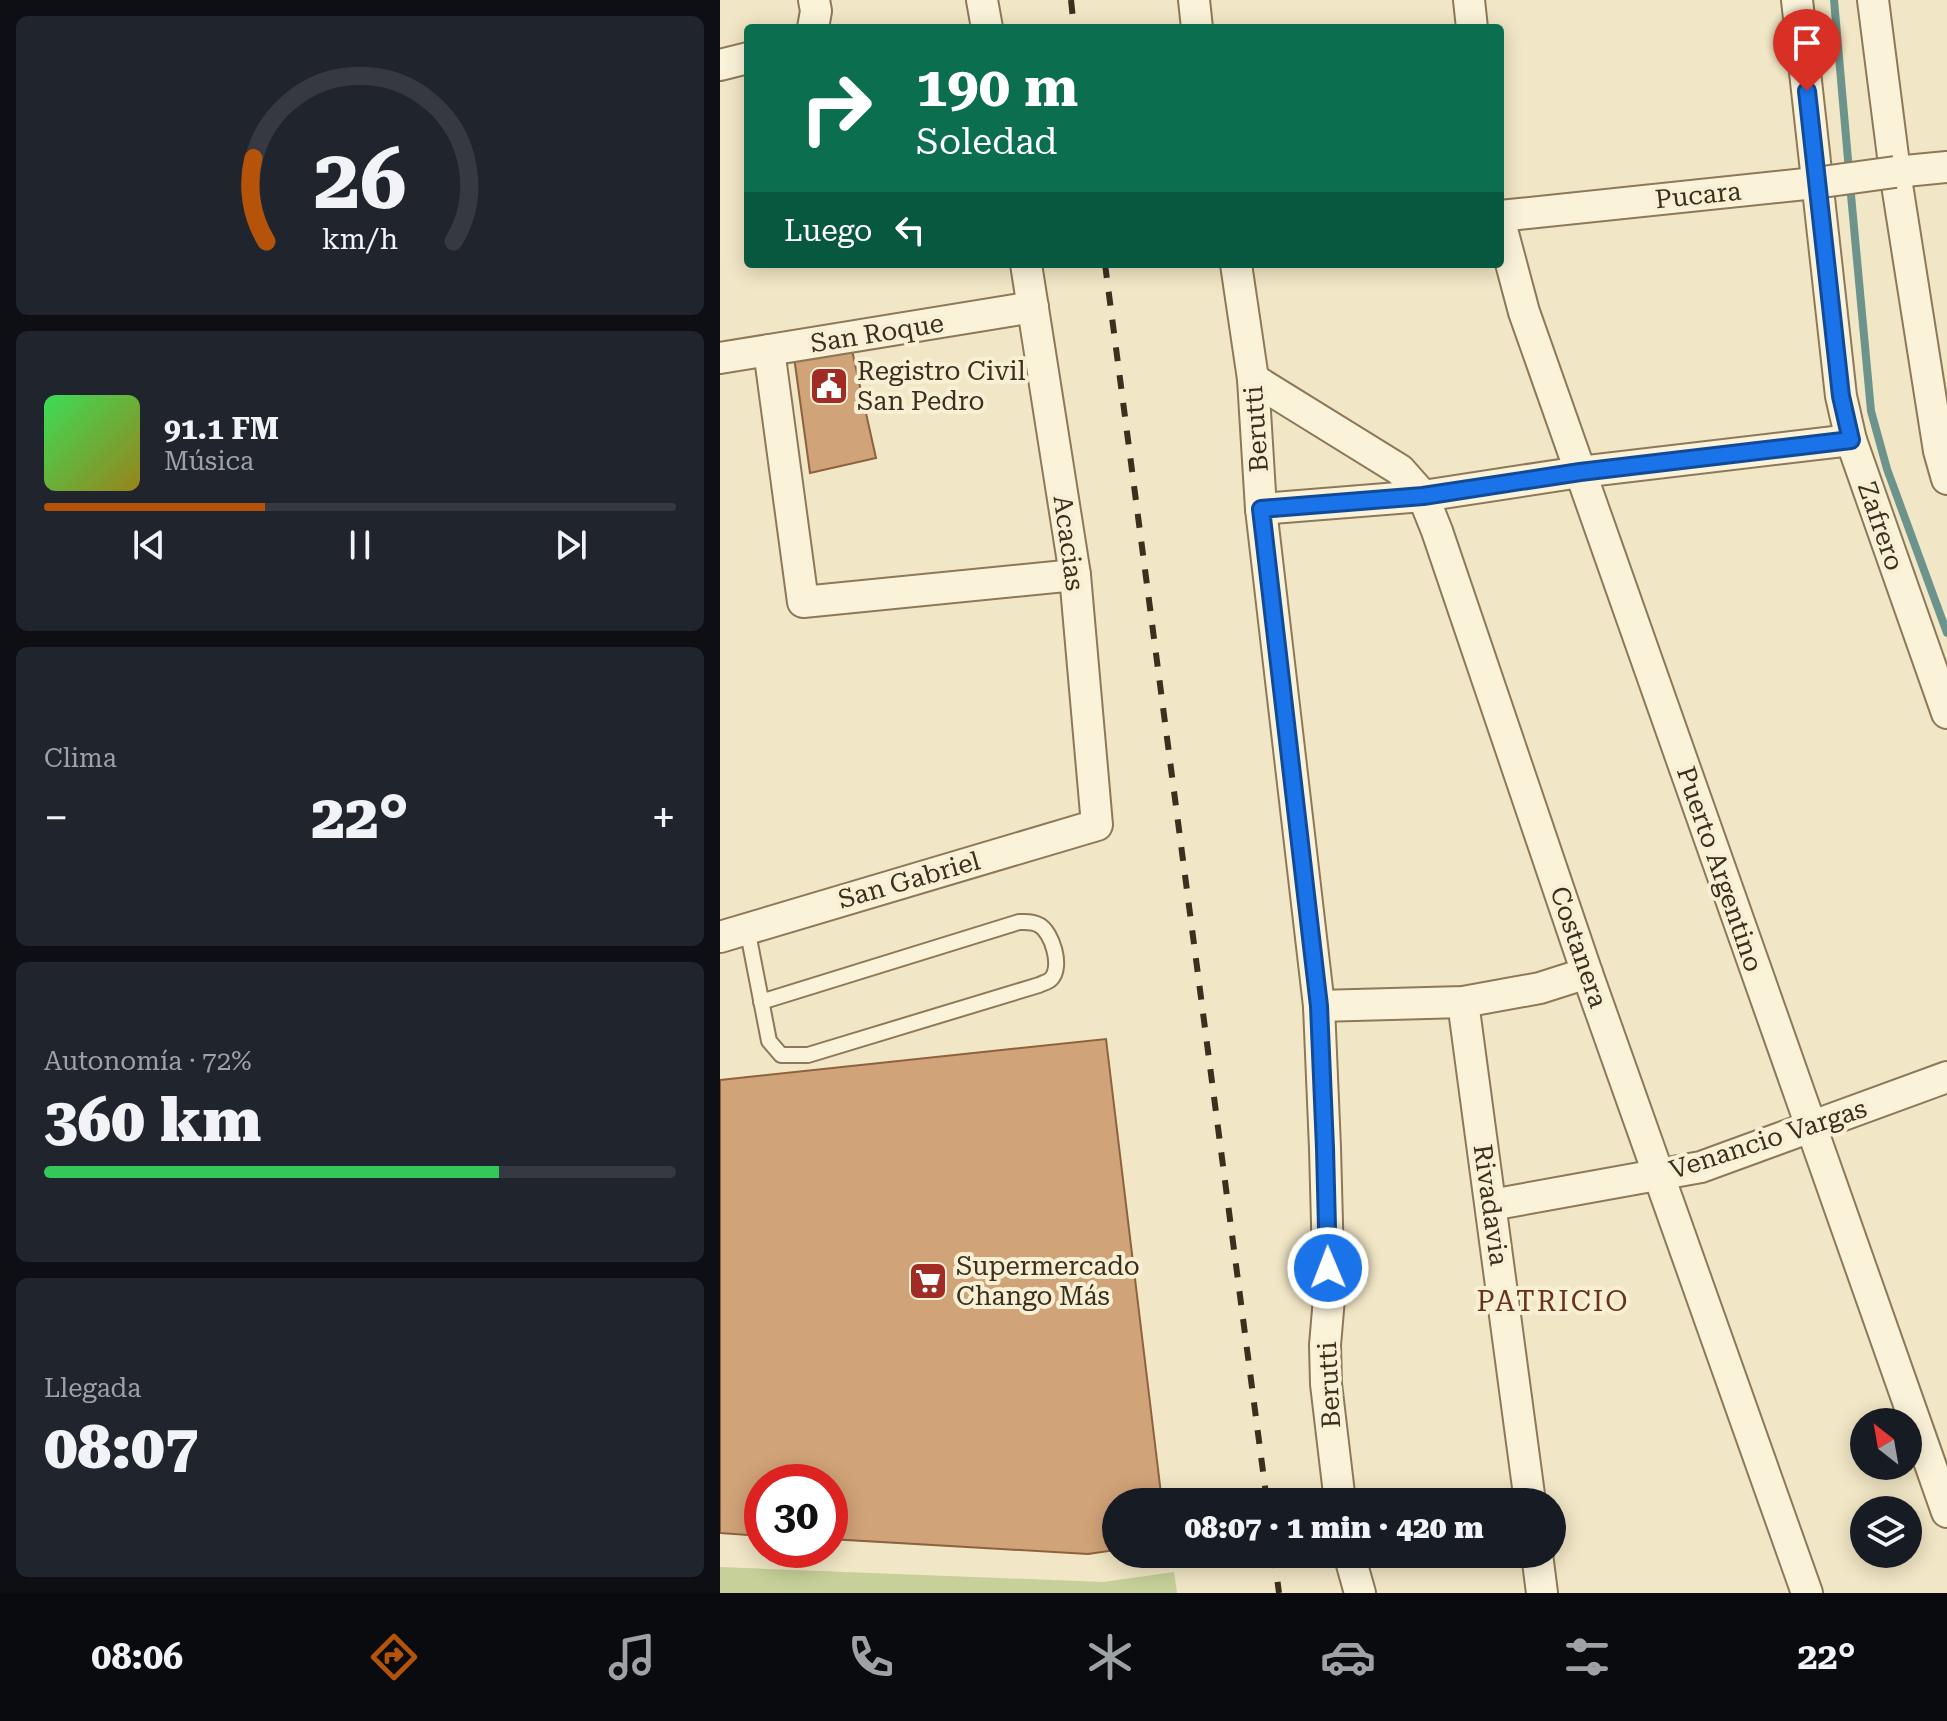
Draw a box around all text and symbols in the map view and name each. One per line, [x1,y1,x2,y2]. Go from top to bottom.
pin [1773,9,1841,91]
icon: arrive [1785,21,1829,65]
text: 190 m [916,54,1078,120]
icon: right [784,56,888,160]
text: Soledad [916,121,1057,163]
text: 26 [313,130,407,227]
street label: Pucara [1653,176,1743,214]
icon: left [888,208,932,252]
text: Luego [784,213,872,248]
text: km/h [322,222,398,256]
street label: San Roque [808,308,946,358]
place label: Registro Civil San Pedro [857,356,1026,416]
public building icon: Registro Civil San Pedro [808,365,850,407]
street label: Berutti [1238,385,1274,473]
text: 91.1 FM [164,411,279,446]
text: Música [164,446,254,476]
street label: Zafrero [1852,478,1910,574]
street label: Acacias [1047,493,1091,593]
icon: previous [127,523,171,567]
icon: pause [338,523,382,567]
icon: next [549,523,593,567]
text: Clima [44,743,117,773]
street label: Puerto Argentino [1671,762,1769,976]
text: 22° [311,782,409,853]
text: − [44,792,69,844]
text: + [651,792,676,844]
street label: San Gabriel [835,845,983,915]
street label: Costanera [1544,882,1614,1012]
text: Autonomía · 72% [44,1046,251,1076]
text: 360 km [44,1085,261,1156]
street label: Venancio Vargas [1666,1093,1870,1185]
street label: Rivadavia [1468,1142,1514,1268]
position arrow [1286,1226,1370,1310]
place label: Supermercado Chango Más [956,1251,1140,1311]
supermarket icon: Supermercado Chango Más [907,1260,949,1302]
district label: PATRICIO [1477,1285,1629,1318]
street label: Berutti [1312,1341,1346,1429]
text: Llegada [44,1373,141,1403]
north arrow [1850,1408,1922,1480]
map controls [1850,1408,1922,1568]
text: 08:07 [44,1412,198,1483]
speed limit sign: 30 [744,1464,848,1568]
button: layers [1850,1496,1922,1568]
text: 08:07 · 1 min · 420 m [1184,1510,1484,1545]
icon: directions [366,1629,422,1685]
icon: music [604,1629,660,1685]
icon: phone [843,1629,899,1685]
icon: climate [1082,1629,1138,1685]
icon: car [1320,1629,1376,1685]
icon: filters [1559,1629,1615,1685]
text: 08:06 [91,1636,183,1678]
text: 22° [1797,1636,1856,1678]

